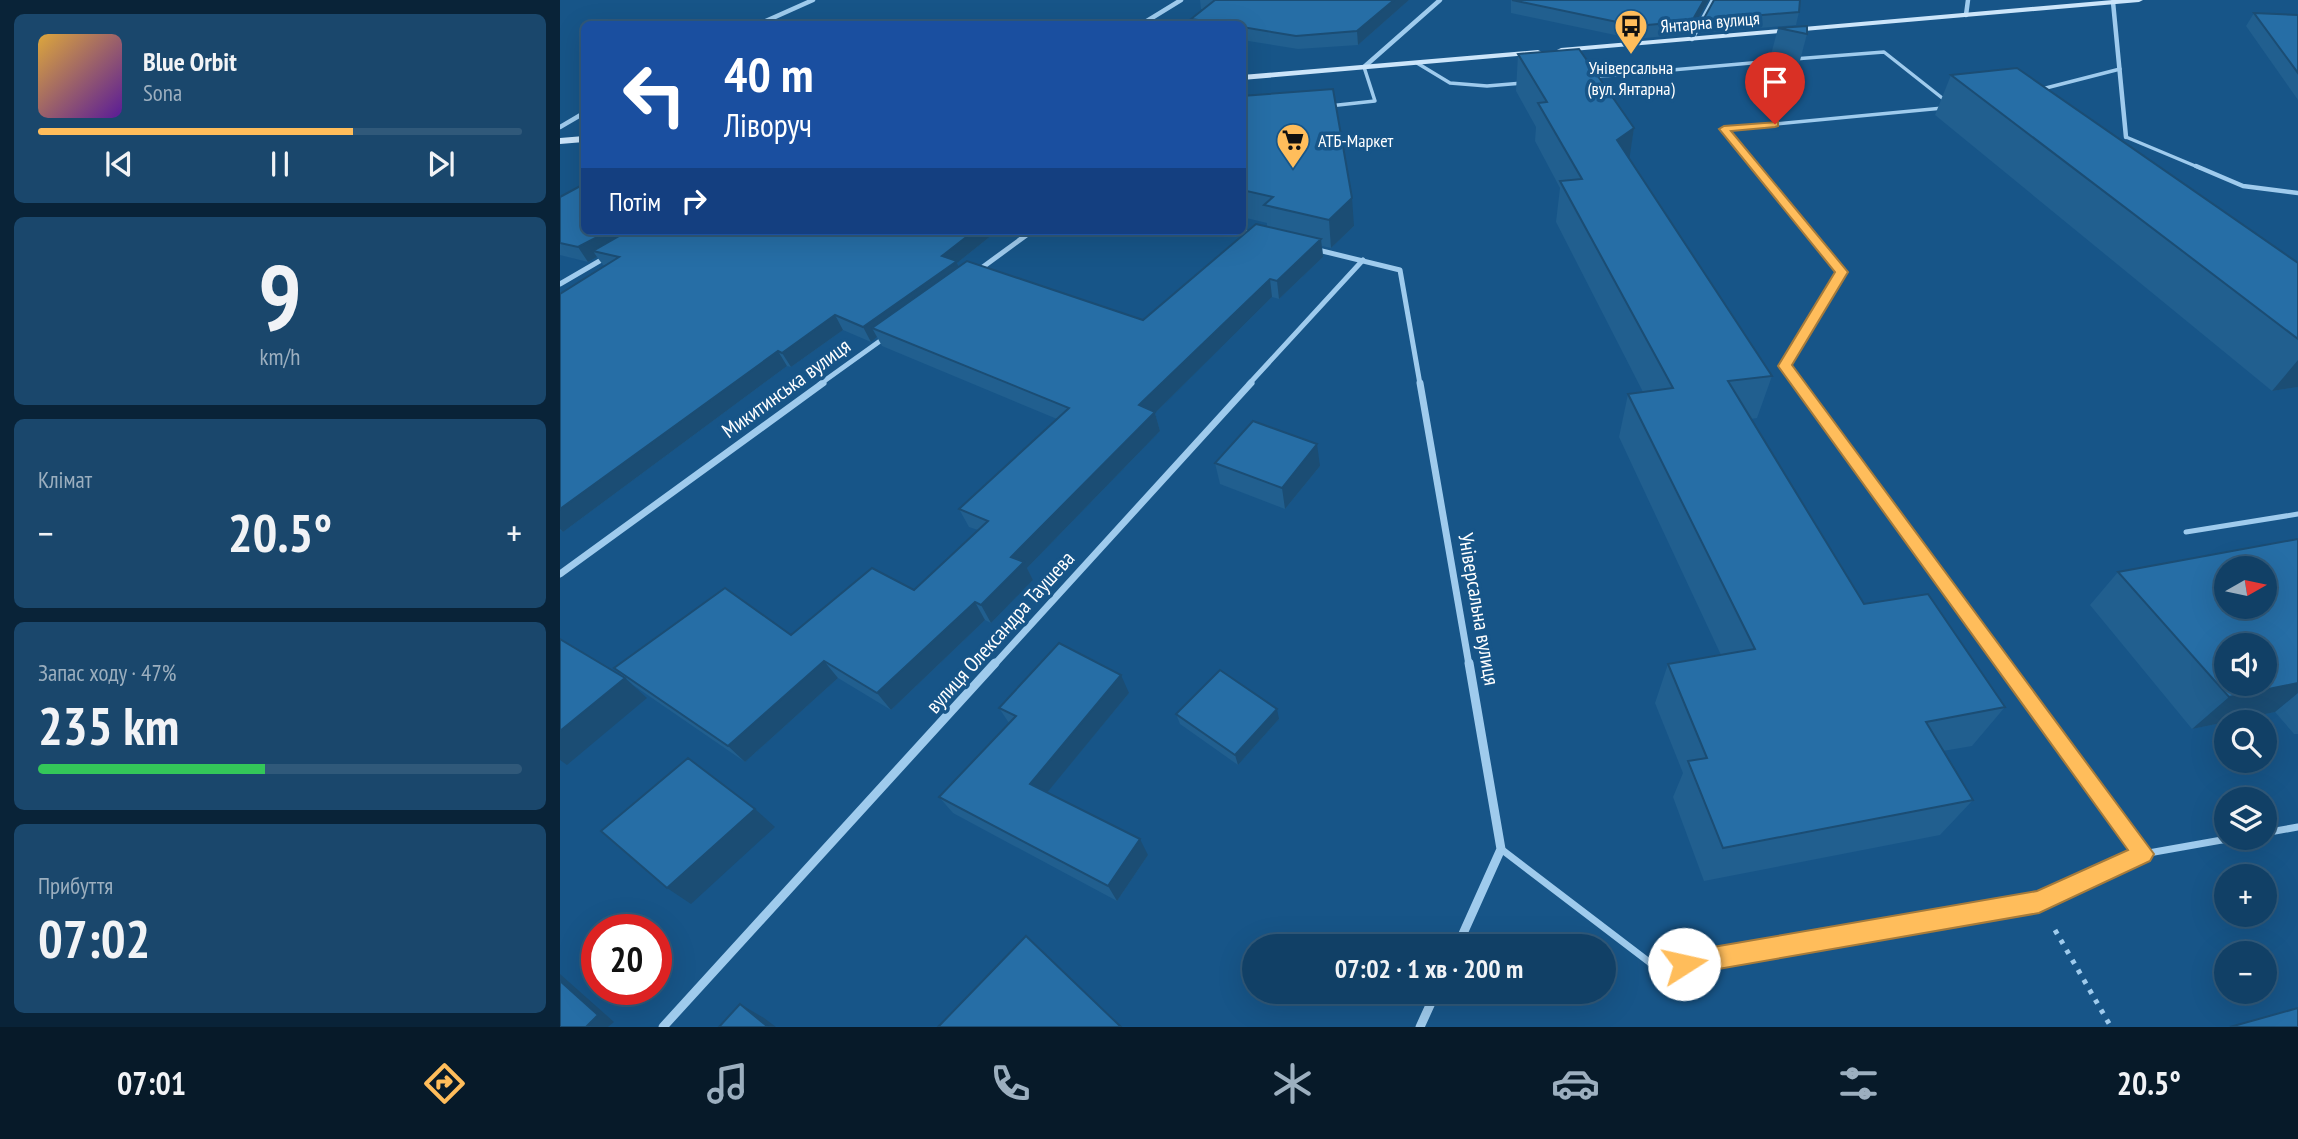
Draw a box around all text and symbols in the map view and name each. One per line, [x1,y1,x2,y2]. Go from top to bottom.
street label: Янтарна вулиця [1659,6,1761,38]
bus stop icon: Універсальна (вул. Янтарна) [1612,7,1650,56]
text: 40 m [724,42,813,106]
text: Blue Orbit [143,45,237,78]
icon: left [609,49,700,140]
pin [1745,52,1805,124]
place label: Універсальна (вул. Янтарна) [1587,56,1675,100]
icon: arrive [1756,63,1794,101]
text: Sona [143,78,182,107]
text: Ліворуч [724,104,812,146]
supermarket icon: АТБ-Маркет [1274,121,1312,170]
place label: АТБ-Маркет [1318,129,1394,152]
icon: previous [100,145,138,183]
icon: pause [261,145,299,183]
icon: next [422,145,460,183]
icon: right [675,182,713,220]
text: Потім [609,185,661,218]
text: 9 [258,237,302,355]
street label: Микитинська вулиця [716,332,856,444]
text: km/h [260,342,300,371]
text: Клімат [38,465,92,494]
text: 20.5° [228,499,332,566]
text: − [38,508,54,557]
text: + [506,508,522,557]
street label: Універсальна вулиця [1452,531,1506,687]
street label: вулиця Олександра Таушева [920,545,1080,719]
north arrow [2214,556,2277,620]
map controls [2214,556,2277,1004]
button: sound [2214,633,2277,696]
text: Запас ходу · 47% [38,658,176,687]
text: 235 km [38,692,179,759]
button: search [2214,710,2277,773]
button: layers [2214,787,2277,850]
button: + [2214,864,2277,927]
text: Прибуття [38,871,113,900]
text: 07:02 [38,905,150,972]
speed limit sign: 20 [581,914,672,1005]
position arrow [1647,927,1721,1001]
button: − [2214,941,2277,1004]
text: 07:02 · 1 хв · 200 m [1335,952,1523,985]
icon: directions [420,1059,469,1108]
icon: music [703,1059,752,1108]
icon: phone [986,1059,1035,1108]
icon: climate [1268,1059,1317,1108]
icon: car [1551,1059,1600,1108]
icon: filters [1834,1059,1883,1108]
text: 07:01 [117,1062,186,1104]
text: 20.5° [2117,1062,2181,1104]

